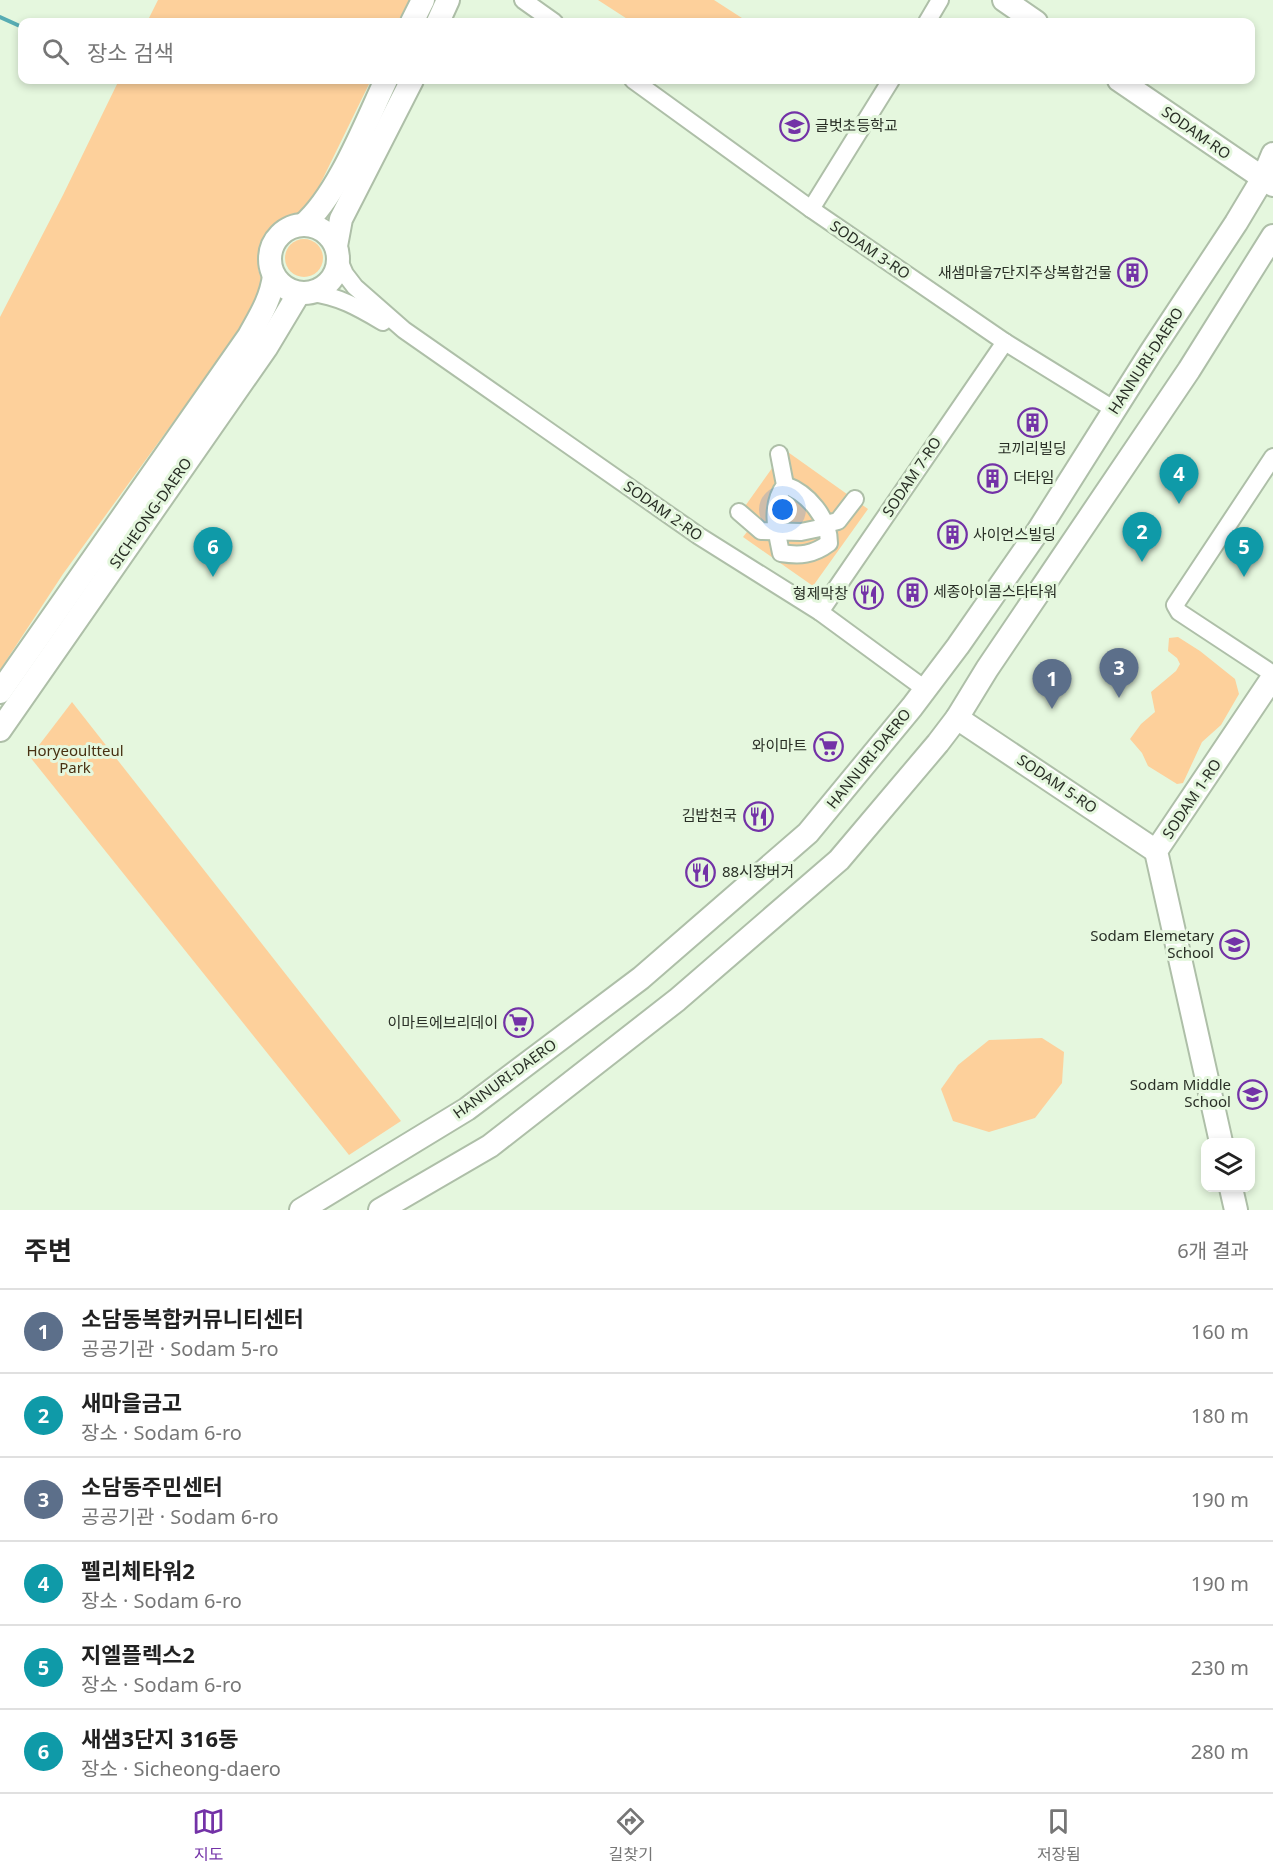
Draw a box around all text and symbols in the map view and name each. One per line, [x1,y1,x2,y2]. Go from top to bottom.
search box [18,18,1255,84]
icon: search [39,35,72,68]
text: 장소 검색 [87,37,174,67]
street label: SODAM-RO [1158,101,1235,163]
school or university icon: 글벗초등학교 [778,110,810,142]
place label: 글벗초등학교 [815,115,898,135]
street label: SODAM 3-RO [827,215,914,283]
building icon: 새샘마을7단지주상복합건물 [1117,257,1149,289]
place label: 새샘마을7단지주상복합건물 [938,262,1112,282]
street label: HANNURI-DAERO [1103,303,1187,418]
building icon: 코끼리빌딩 [1016,406,1048,438]
street label: SODAM 7-RO [877,433,945,520]
place label: 코끼리빌딩 [997,438,1067,458]
street label: SICHEONG-DAERO [104,453,196,572]
pin: 4 [1160,454,1198,504]
building icon: 더타임 [976,462,1008,494]
place label: 더타임 [1013,467,1054,487]
street label: SODAM 2-RO [620,476,707,545]
your location [768,495,797,524]
pin: 2 [1122,512,1162,562]
building icon: 사이언스빌딩 [936,519,968,551]
place label: 사이언스빌딩 [973,524,1056,544]
pin: 6 [194,528,232,577]
pin: 5 [1224,528,1264,577]
building icon: 세종아이콤스타타워 [896,576,928,608]
restaurant icon: 형제막창 [853,578,885,610]
place label: 세종아이콤스타타워 [933,581,1057,601]
place label: 형제막창 [793,583,848,603]
pin: 3 [1100,648,1138,698]
pin: 1 [1032,660,1072,709]
street label: HANNURI-DAERO [822,704,915,813]
supermarket icon: 와이마트 [812,730,844,762]
place label: 와이마트 [752,735,807,755]
park label: Horyeoultteul Park [26,740,124,777]
street label: SODAM 5-RO [1014,749,1101,817]
street label: SODAM 1-RO [1157,755,1225,842]
restaurant icon: 김밥천국 [742,800,774,832]
place label: 김밥천국 [682,805,737,825]
restaurant icon: 88시장버거 [685,856,717,888]
place label: 88시장버거 [722,861,794,881]
place label: Sodam Elemetary School [1090,925,1214,962]
school or university icon: Sodam Elemetary School [1219,929,1251,961]
supermarket icon: 이마트에브리데이 [503,1007,535,1039]
place label: 이마트에브리데이 [388,1012,498,1032]
street label: HANNURI-DAERO [449,1034,560,1123]
place label: Sodam Middle School [1130,1074,1231,1111]
school or university icon: Sodam Middle School [1236,1078,1268,1110]
map controls [1201,1138,1255,1192]
button: layers [1201,1138,1255,1192]
text: 주변 [24,1232,72,1268]
text: 6개 결과 [1177,1237,1249,1264]
text: 소담동복합커뮤니티센터 [81,1303,304,1333]
text: 1 [38,1318,49,1345]
text: 160 m [1191,1318,1249,1345]
text: 공공기관 · Sodam 5-ro [81,1335,279,1362]
text: 새마을금고 [81,1387,182,1417]
text: 2 [38,1402,49,1429]
text: 180 m [1191,1402,1249,1429]
text: 장소 · Sodam 6-ro [81,1419,242,1446]
text: 소담동주민센터 [81,1471,223,1501]
text: 3 [38,1486,49,1513]
text: 190 m [1191,1486,1249,1513]
text: 공공기관 · Sodam 6-ro [81,1503,279,1530]
text: 펠리체타워2 [81,1555,195,1585]
text: 4 [38,1570,49,1597]
text: 190 m [1191,1570,1249,1597]
text: 장소 · Sodam 6-ro [81,1587,242,1614]
text: 지엘플렉스2 [81,1639,195,1669]
text: 5 [38,1654,49,1681]
text: 230 m [1191,1654,1249,1681]
text: 장소 · Sodam 6-ro [81,1671,242,1698]
text: 새샘3단지 316동 [81,1723,238,1753]
text: 6 [38,1738,49,1765]
text: 280 m [1191,1738,1249,1765]
text: 장소 · Sicheong-daero [81,1755,281,1782]
tab: 지도 [192,1805,225,1865]
tab: 길찾기 [609,1805,653,1865]
tab: 저장됨 [1037,1805,1081,1865]

